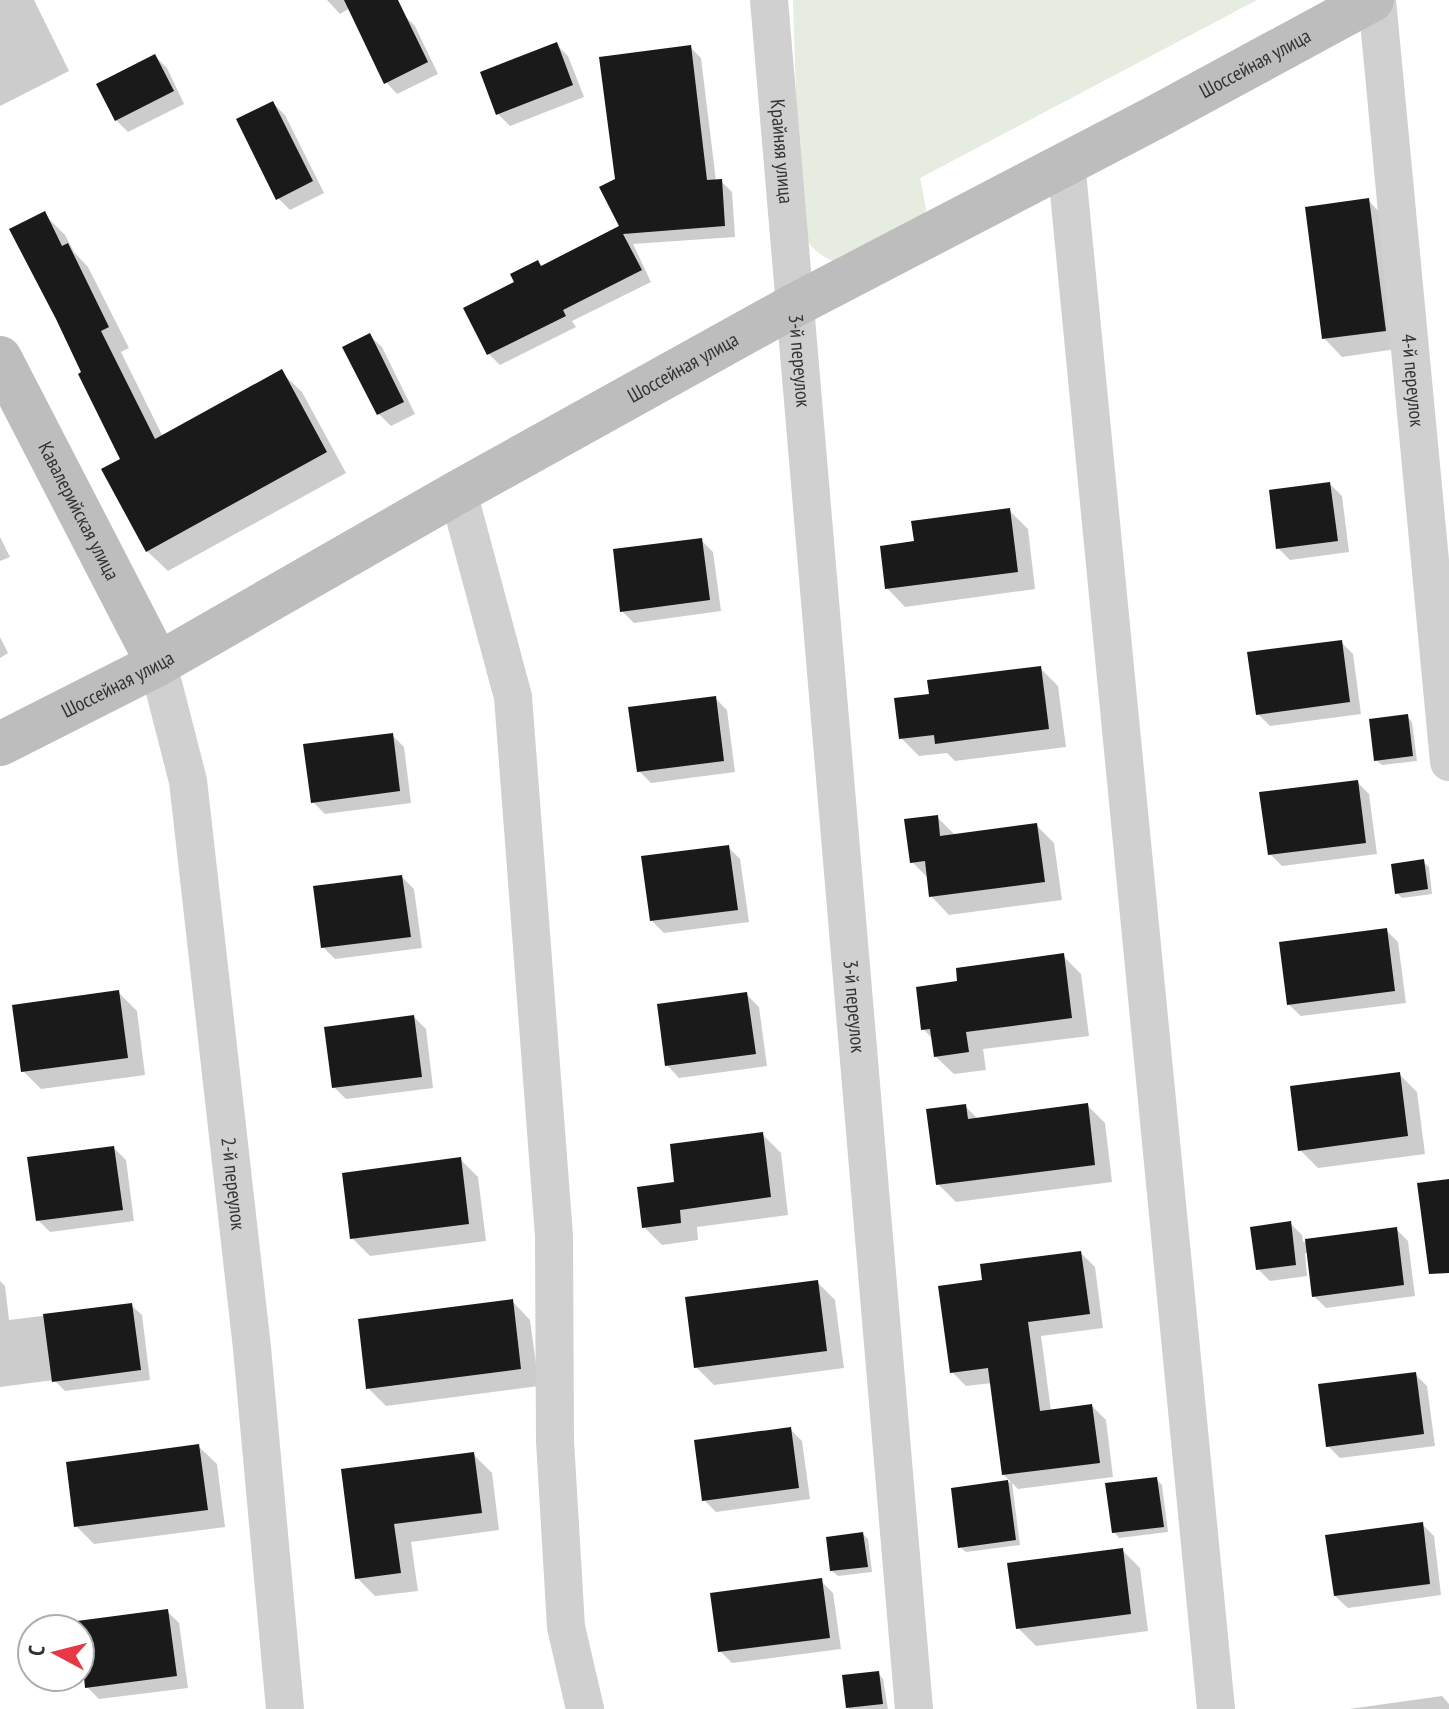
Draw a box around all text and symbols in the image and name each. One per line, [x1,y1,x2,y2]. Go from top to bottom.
street label: Шоссейная улица [1195,23,1315,104]
street label: Крайняя улица [764,98,799,205]
street label: 3-й переулок [783,313,817,408]
street label: Шоссейная улица [623,326,743,408]
street label: 4-й переулок [1396,333,1430,428]
street label: Кавалерийская улица [32,437,125,585]
street label: Шоссейная улица [57,645,179,724]
street label: 3-й переулок [837,959,871,1054]
street label: 2-й переулок [215,1136,252,1232]
north arrow [16,1613,96,1693]
text: С [22,1644,51,1657]

